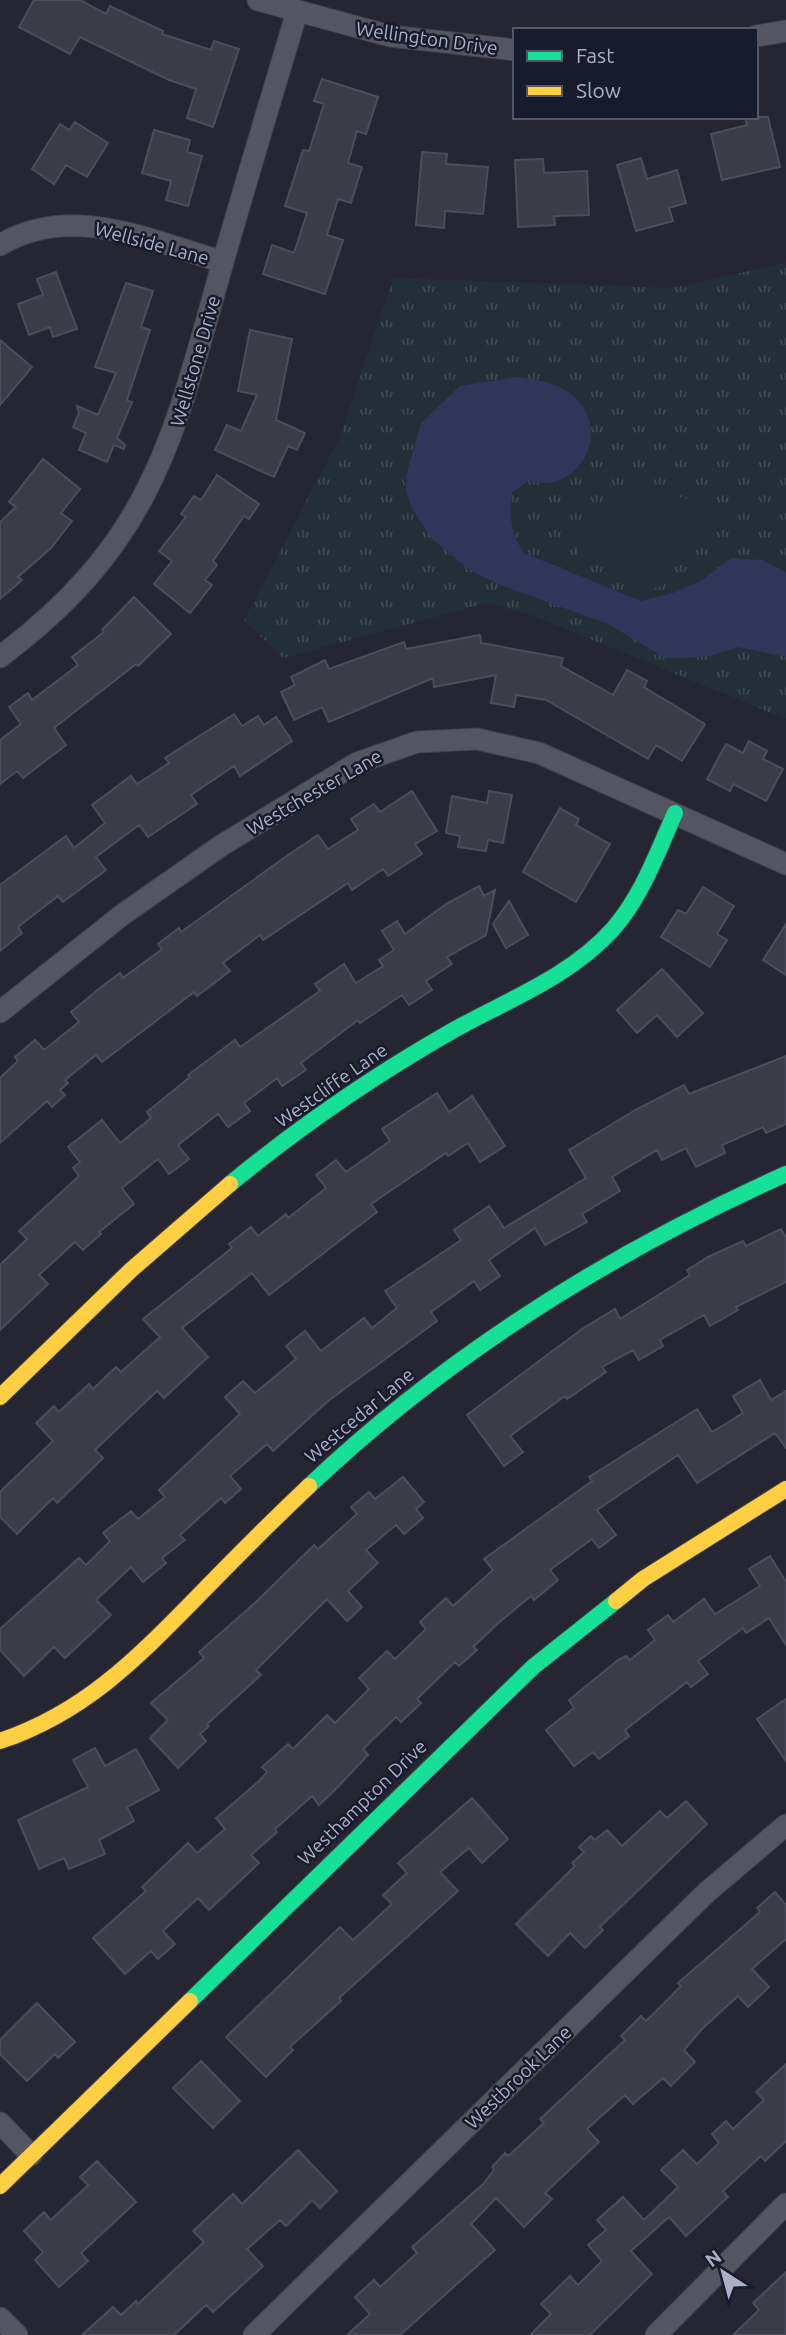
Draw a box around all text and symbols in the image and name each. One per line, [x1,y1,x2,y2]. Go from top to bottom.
street label: Wellington Drive [355,17,499,59]
legend [513,28,758,119]
text: Fast [576,43,614,67]
text: Slow [576,78,621,102]
street label: Wellside Lane [92,217,212,269]
street label: Wellstone Drive [166,293,224,429]
street label: Westchester Lane [243,744,385,840]
street label: Westcliffe Lane [271,1038,391,1132]
street label: Westcedar Lane [300,1363,418,1467]
street label: Westhampton Drive [293,1735,431,1869]
street label: Westbrook Lane [460,2021,576,2133]
north arrow [688,2237,758,2307]
text: N [701,2245,725,2271]

